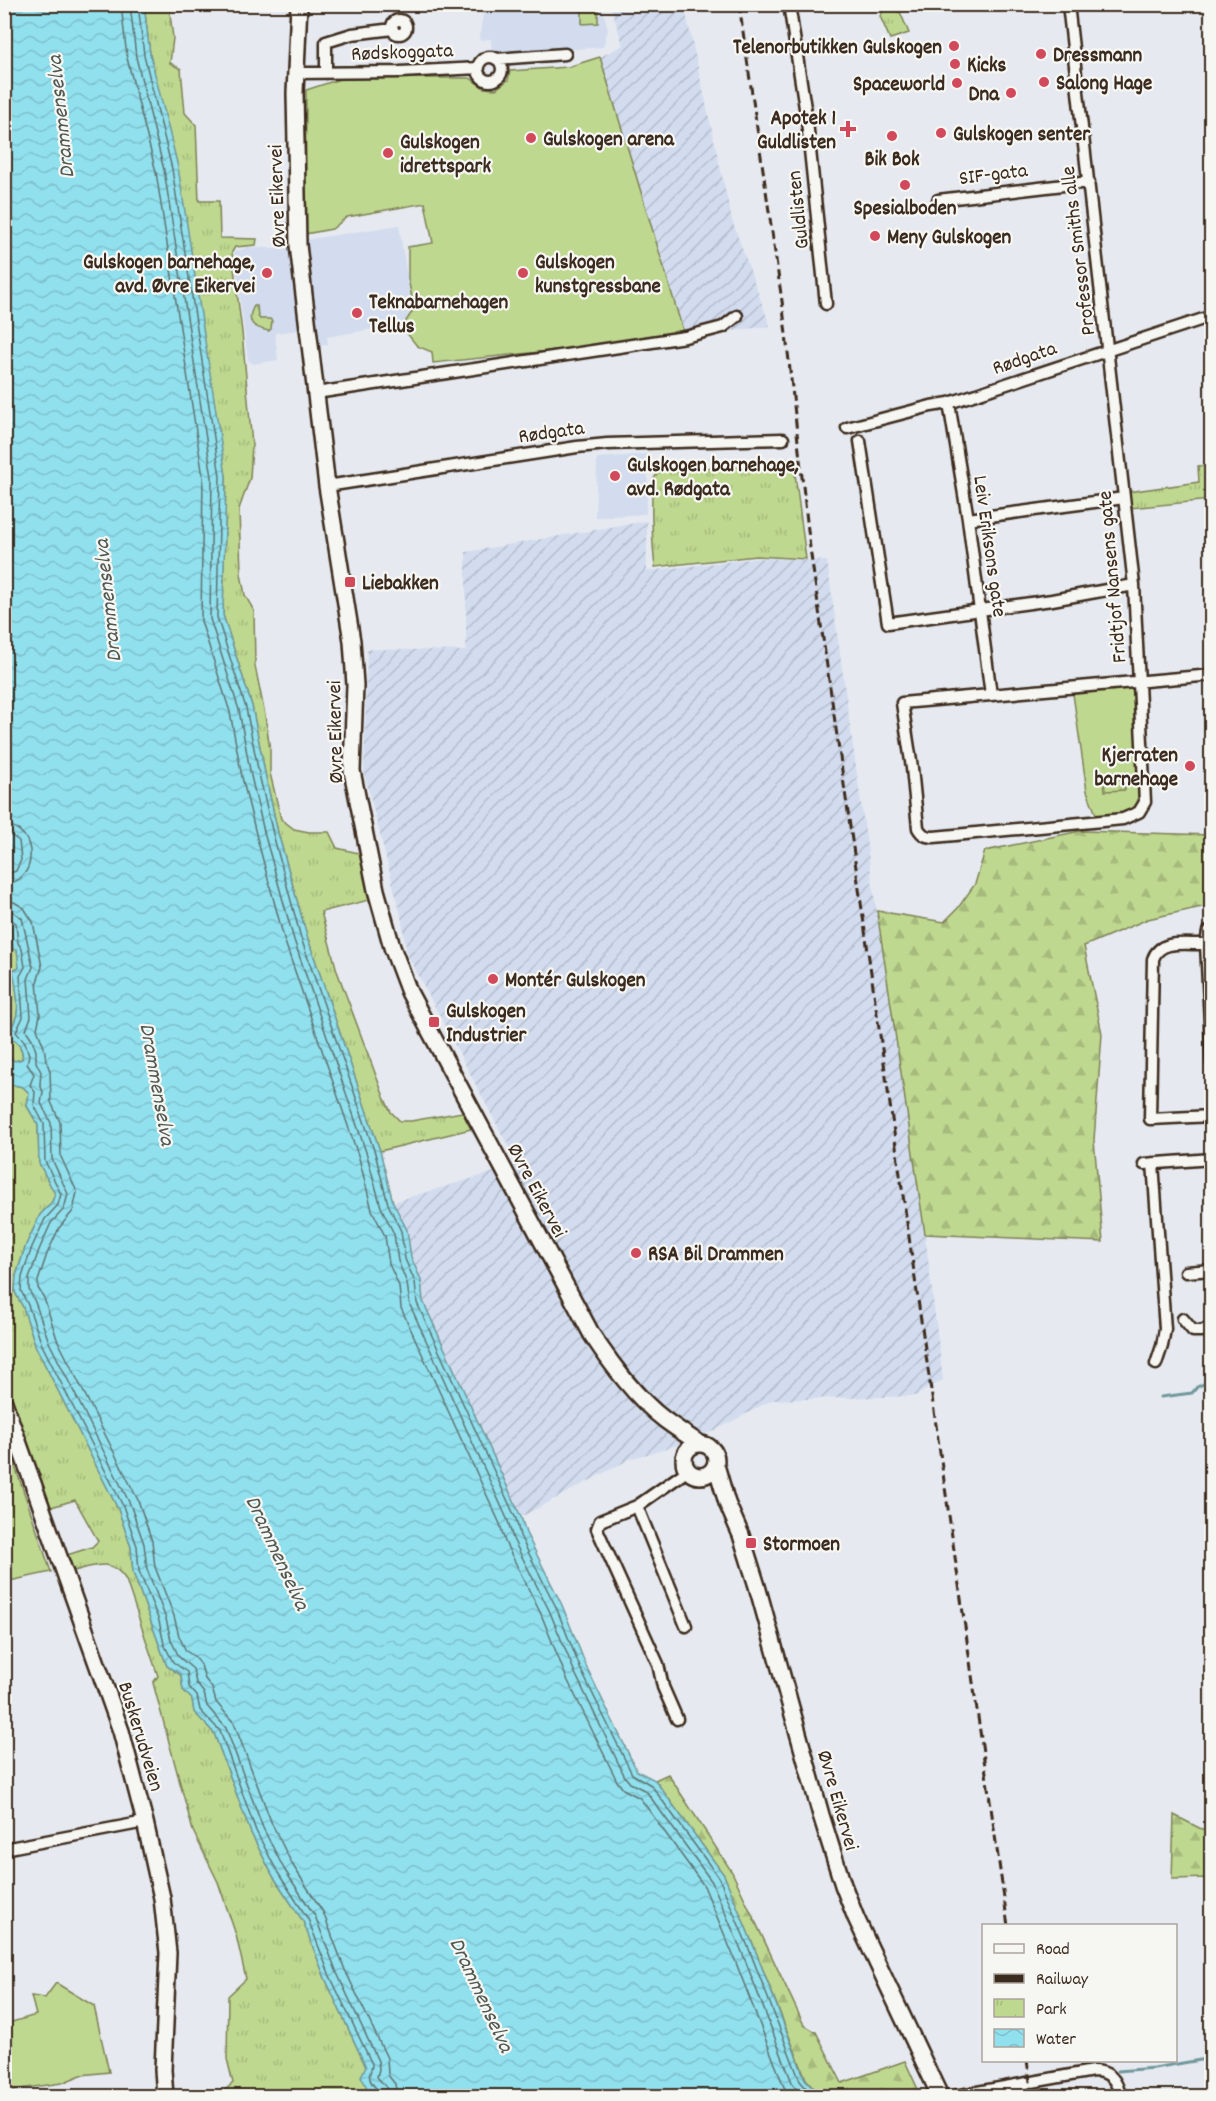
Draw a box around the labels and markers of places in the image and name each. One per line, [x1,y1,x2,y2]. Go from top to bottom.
place label: Telenorbutikken Gulskogen [733,34,942,64]
marker: Telenorbutikken Gulskogen [947,39,961,53]
place label: Dressmann [1053,42,1143,72]
marker: Dressmann [1034,47,1048,61]
place label: Kicks [967,52,1007,82]
marker: Kicks [948,57,962,71]
place label: Salong Hage [1056,70,1152,100]
place label: Spaceworld [853,71,945,101]
marker: Salong Hage [1037,75,1051,89]
marker: Spaceworld [950,76,964,90]
place label: Dna [969,81,1000,111]
marker: Dna [1004,86,1018,100]
place label: Apotek 1 Guldlisten [757,105,836,159]
place label: Gulskogen senter [953,121,1091,151]
marker: Apotek 1 Guldlisten [841,122,855,136]
place label: Gulskogen arena [543,126,675,156]
marker: Gulskogen senter [934,126,948,140]
place label: Gulskogen idrettspark [400,129,491,183]
marker: Bik Bok [885,129,899,143]
marker: Gulskogen arena [524,131,538,145]
marker: Gulskogen idrettspark [381,146,395,160]
place label: Bik Bok [864,146,920,176]
marker: Spesialboden [898,178,912,192]
place label: Spesialboden [854,195,957,225]
place label: Meny Gulskogen [887,224,1011,254]
marker: Meny Gulskogen [868,229,882,243]
place label: Gulskogen barnehage, avd. Øvre Eikervei [83,249,255,303]
place label: Gulskogen kunstgressbane [535,249,661,303]
marker: Gulskogen barnehage, avd. Øvre Eikervei [260,266,274,280]
marker: Gulskogen kunstgressbane [516,266,530,280]
place label: Teknabarnehagen Tellus [369,289,508,343]
marker: Teknabarnehagen Tellus [350,306,364,320]
place label: Gulskogen barnehage, avd. Rødgata [627,452,799,506]
marker: Gulskogen barnehage, avd. Rødgata [608,469,622,483]
place label: Liebakken [362,570,439,600]
marker: Liebakken [343,575,357,589]
place label: Kjerraten barnehage [1094,742,1178,796]
marker: Kjerraten barnehage [1183,759,1197,773]
place label: Montér Gulskogen [505,967,646,997]
marker: Montér Gulskogen [486,972,500,986]
place label: Gulskogen Industrier [446,998,528,1052]
marker: Gulskogen Industrier [427,1015,441,1029]
place label: RSA Bil Drammen [648,1241,784,1271]
marker: RSA Bil Drammen [629,1246,643,1260]
place label: Stormoen [763,1531,840,1561]
marker: Stormoen [744,1536,758,1550]

